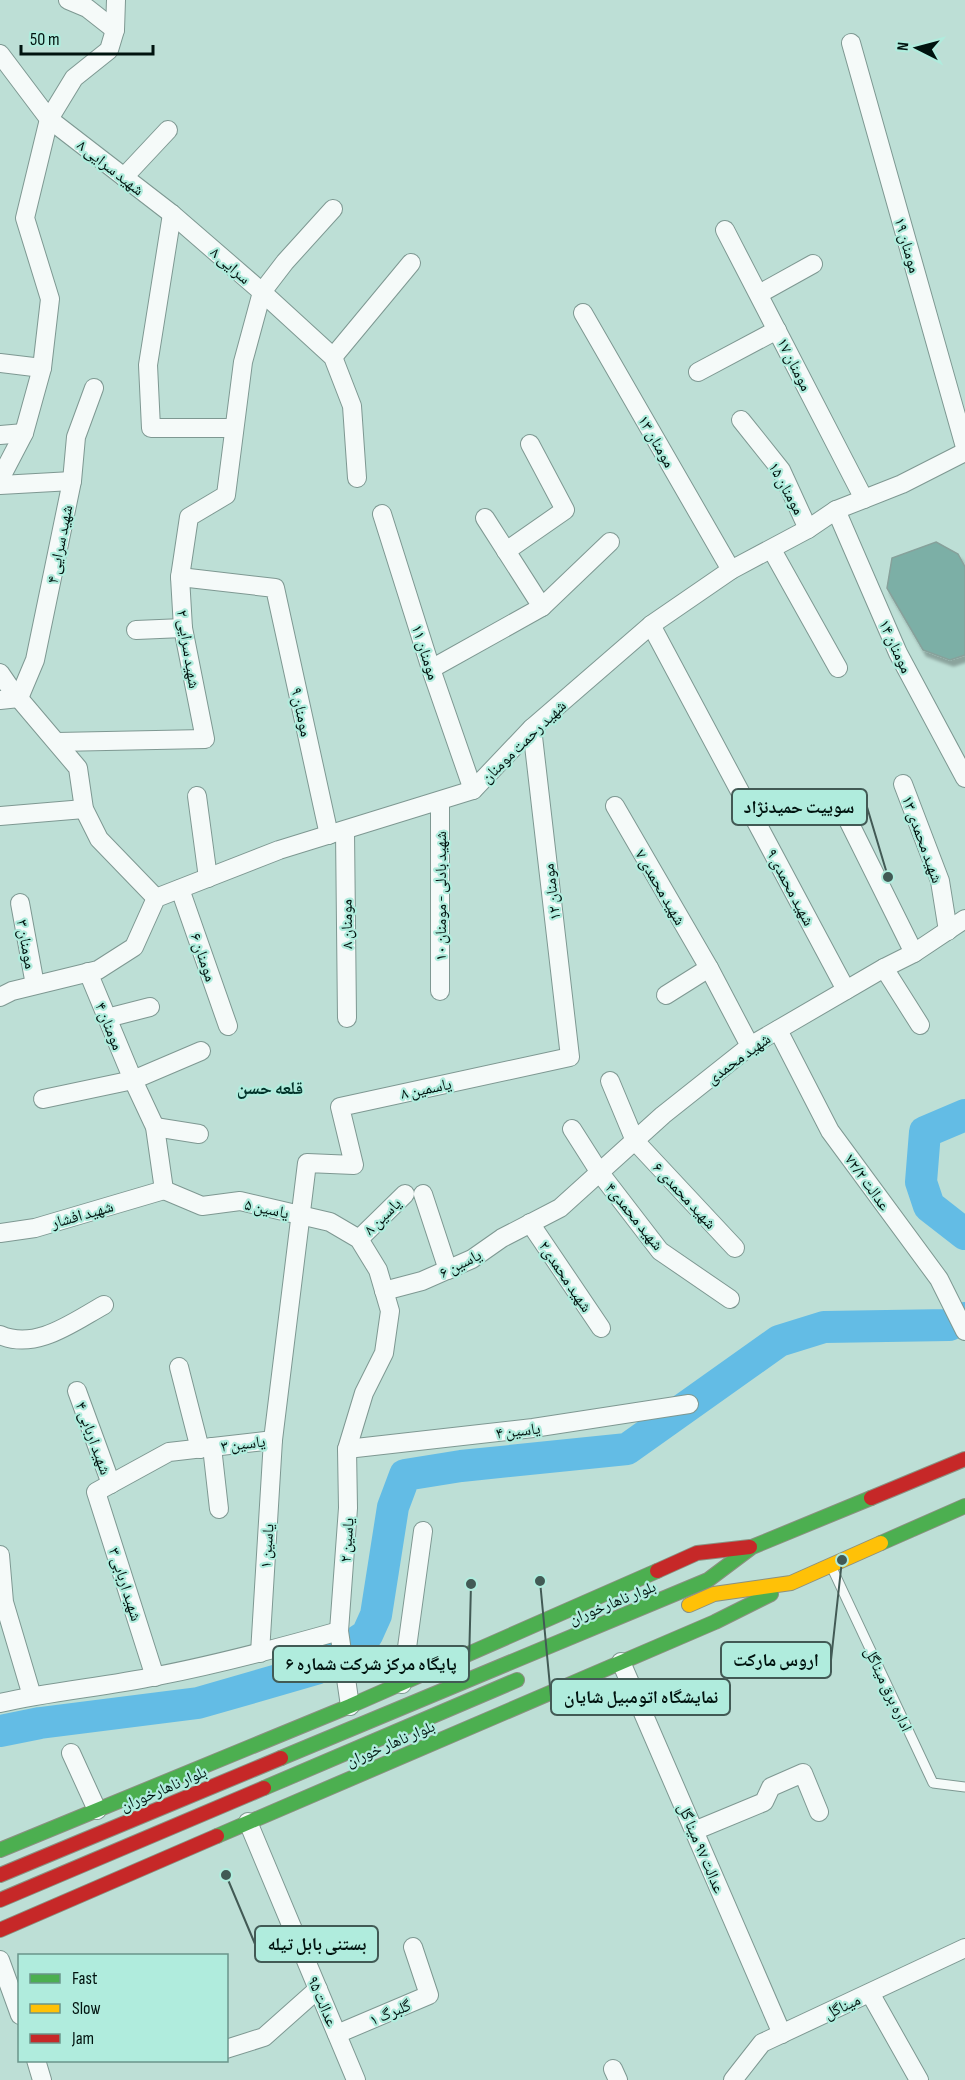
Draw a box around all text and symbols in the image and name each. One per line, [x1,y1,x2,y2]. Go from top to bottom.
scale bar [21,18,153,56]
north arrow [887,18,947,78]
text: 50 m [30,29,60,50]
text: N [894,41,913,52]
street label: شهید سرایی ۸ [73,136,147,200]
street label: مومنان ۱۹ [890,215,924,275]
street label: سرایی ۸ [206,244,254,289]
street label: مومنان ۱۷ [772,335,815,394]
street label: مومنان ۱۳ [633,412,678,471]
street label: مومنان ۱۵ [764,459,808,518]
street label: شهید سرایی ۴ [44,503,77,585]
street label: شهید سرایی ۲ [172,608,203,690]
street label: مومنان ۱۴ [874,617,915,677]
street label: مومنان ۱۱ [407,622,442,683]
street label: مومنان ۹ [286,686,315,739]
street label: شهید رحمت مومنان [477,697,571,788]
callout: سوییت حمیدنژاد [732,789,867,825]
street label: ۱۳ شهید محمدی [897,793,946,886]
text: سوییت حمیدنژاد [744,797,854,818]
street label: شهید بادلی - مومنان ۱۰ [432,831,451,961]
street label: ۹ شهید محمدی [762,846,818,929]
street label: شهید محمدی ۷ [630,847,689,929]
street label: مومنان ۱۲ [540,862,565,921]
street label: مومنان ۸ [338,899,357,949]
street label: مومنان ۳ [12,918,39,970]
street label: مومنان ۶ [185,931,220,984]
street label: ۴ مومنان [90,1000,127,1053]
street label: شهید محمدی [703,1030,775,1089]
street label: یاسمین ۸ [399,1075,453,1104]
district label: قلعه حسن [237,1078,303,1099]
street label: عدالت ۷۲/۲ [840,1151,893,1215]
street label: ۶ شهید محمدی [648,1159,720,1233]
street label: شهید محمدی۴ [601,1179,667,1255]
street label: یاسین ۸ [360,1194,406,1240]
street label: یاسین ۵ [243,1196,291,1223]
street label: شهید افشار [48,1198,116,1234]
street label: شهید محمدی۲ [534,1238,595,1316]
street label: یاسین ۶ [436,1246,485,1283]
street label: شهید اربابی ۴ [71,1400,115,1478]
street label: یاسین ۴ [495,1419,542,1444]
street label: یاسین ۳ [220,1432,267,1457]
street label: یاسین ۲ [336,1517,359,1563]
street label: یاسین ۱ [256,1523,279,1569]
street label: شهید اربابی ۳ [104,1545,145,1624]
street label: بلوار ناهارخوران [566,1577,659,1629]
callout: اروس مارکت [721,1642,831,1678]
street label: اداره برق میناگل [860,1644,916,1735]
callout: پایگاه مرکز شرکت شماره ۶ [273,1646,469,1682]
text: اروس مارکت [733,1650,819,1671]
text: پایگاه مرکز شرکت شماره ۶ [285,1654,457,1675]
callout: نمایشگاه اتومبیل شایان [551,1679,730,1715]
text: نمایشگاه اتومبیل شایان [564,1687,718,1708]
street label: بلوار ناهار خوران [343,1717,438,1772]
street label: بلوار ناهارخوران [117,1763,210,1816]
street label: عدالت ۹۷ مینا گل [673,1801,728,1896]
callout: بستنی بابل تیله [255,1926,378,1962]
text: بستنی بابل تیله [268,1934,366,1955]
legend [18,1954,228,2062]
text: Fast [72,1968,98,1989]
street label: عدالت ۹۵ [303,1974,341,2030]
street label: میناگل [821,1991,864,2024]
street label: گلبرگ ۱ [367,1996,414,2031]
text: Slow [72,1998,101,2019]
text: Jam [71,2028,94,2049]

